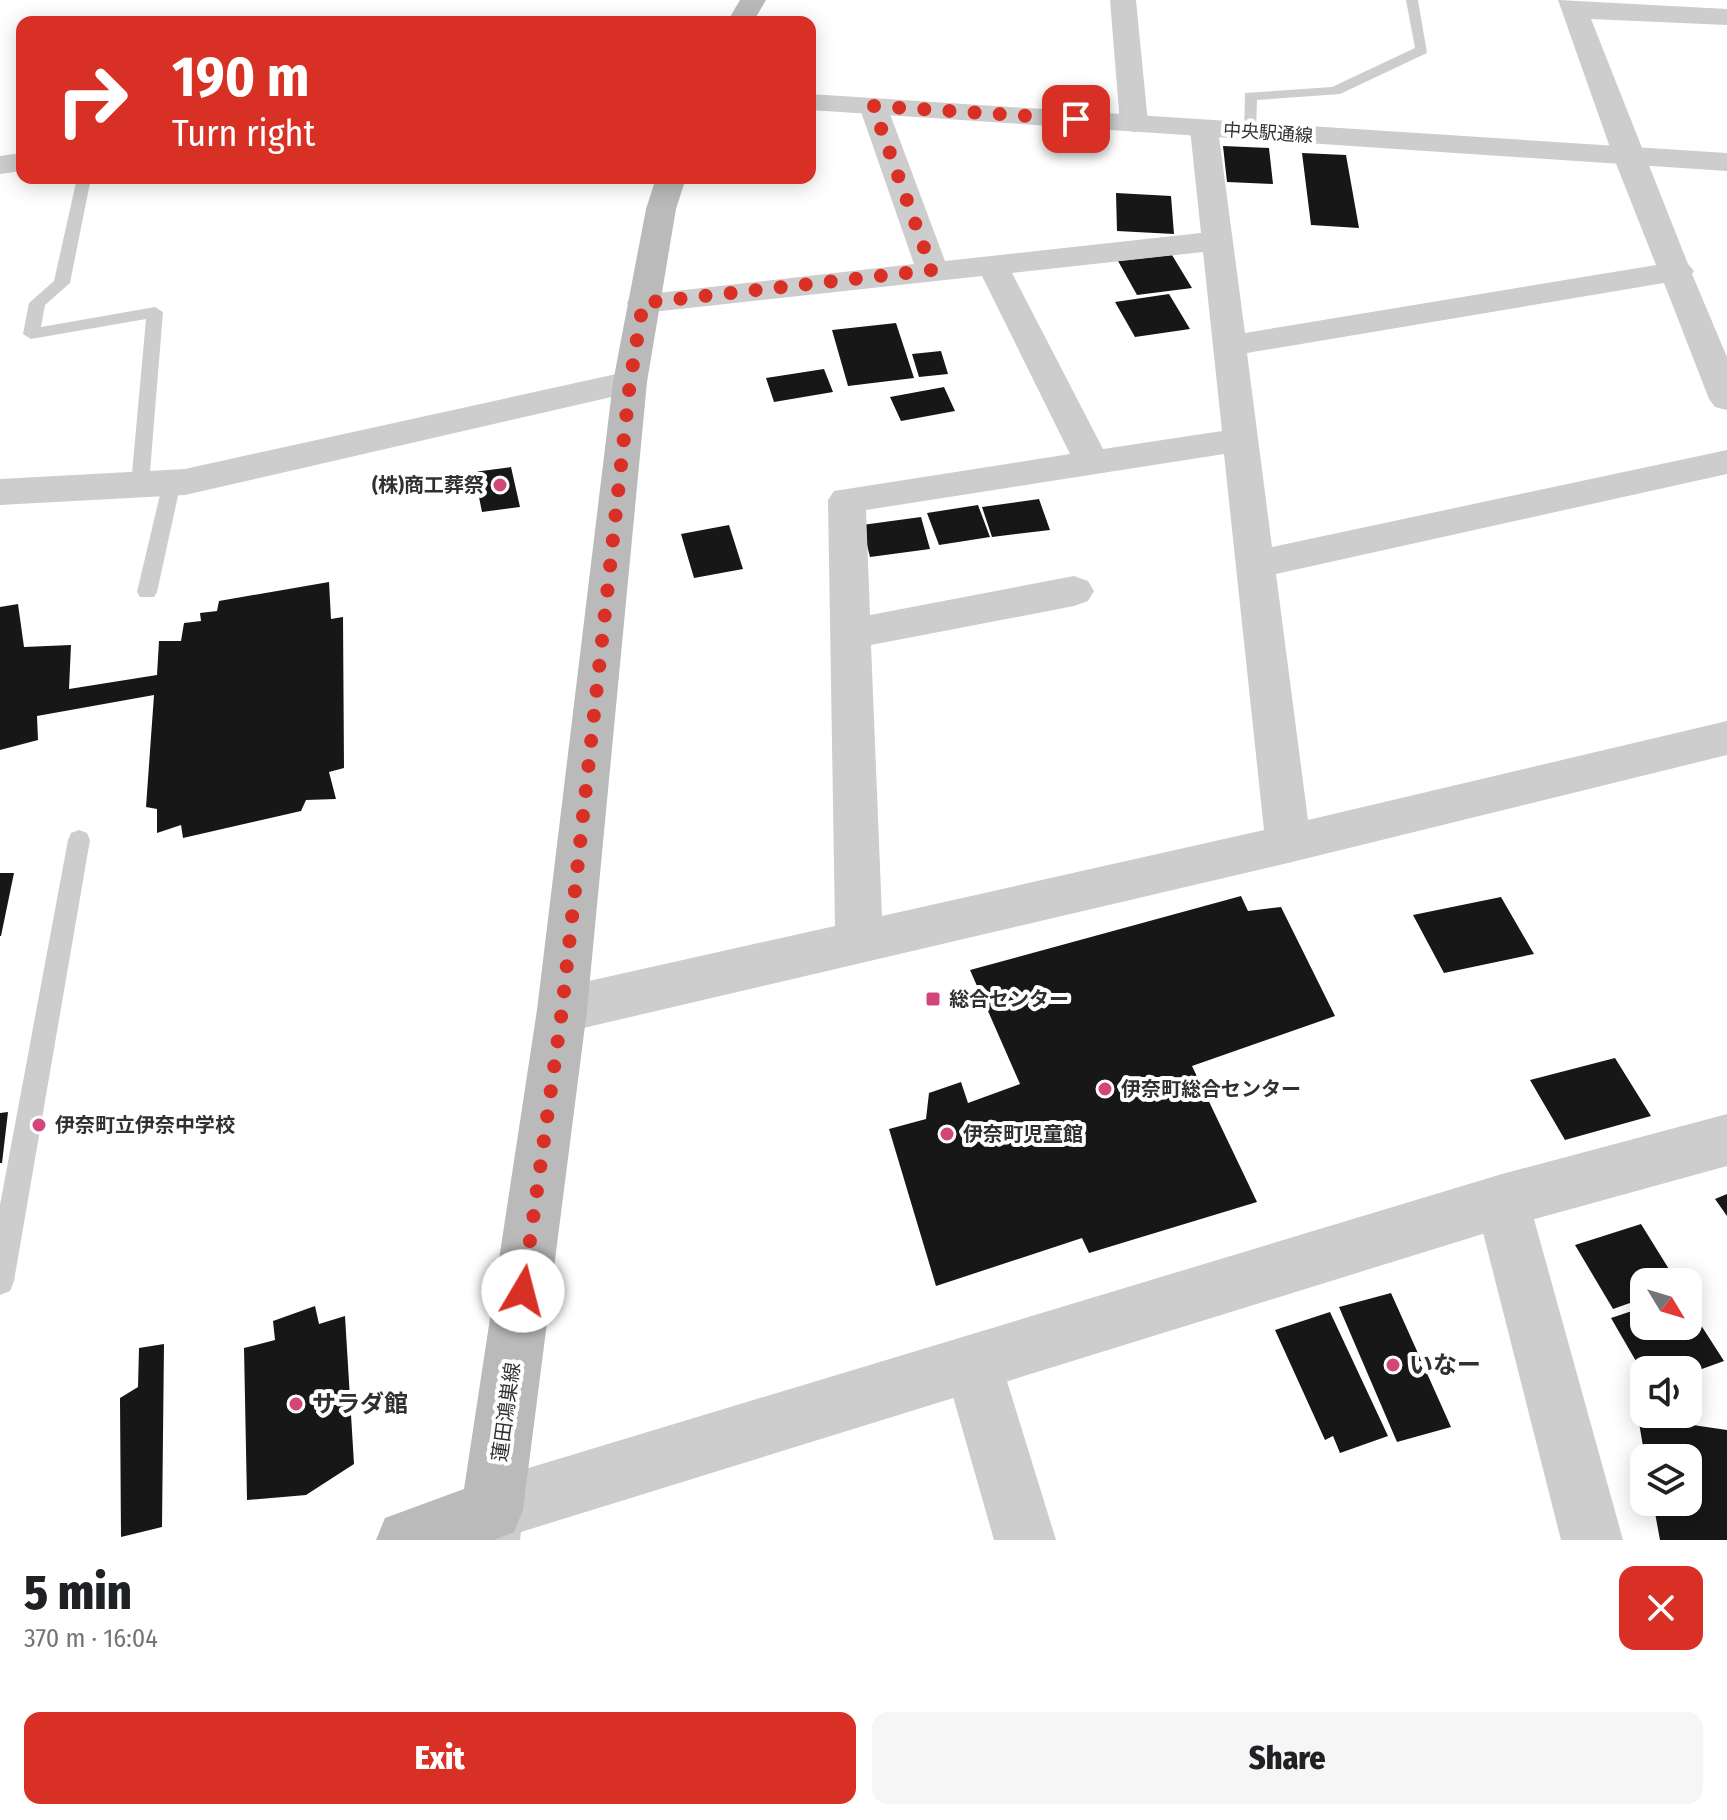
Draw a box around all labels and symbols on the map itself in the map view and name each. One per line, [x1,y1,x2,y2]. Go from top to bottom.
pin [1042,85,1110,153]
street label: 中央駅通線 [1222,119,1314,147]
place label: (株)商工葬祭 [372,473,484,497]
marker: (株)商工葬祭 [491,476,509,494]
place label: 総合センター [949,987,1069,1011]
marker: 総合センター [924,990,942,1008]
place label: 伊奈町総合センター [1121,1077,1301,1101]
marker: 伊奈町総合センター [1096,1080,1114,1098]
place label: 伊奈町立伊奈中学校 [55,1113,235,1137]
marker: 伊奈町立伊奈中学校 [30,1116,48,1134]
place label: 伊奈町児童館 [963,1122,1083,1146]
marker: 伊奈町児童館 [938,1125,956,1143]
position arrow [481,1249,565,1333]
north arrow [1630,1268,1702,1340]
place label: いなー [1409,1351,1481,1379]
marker: いなー [1384,1356,1402,1374]
street label: 蓮田鴻巣線 [487,1361,525,1463]
place label: サラダ館 [312,1390,408,1418]
marker: サラダ館 [287,1395,305,1413]

